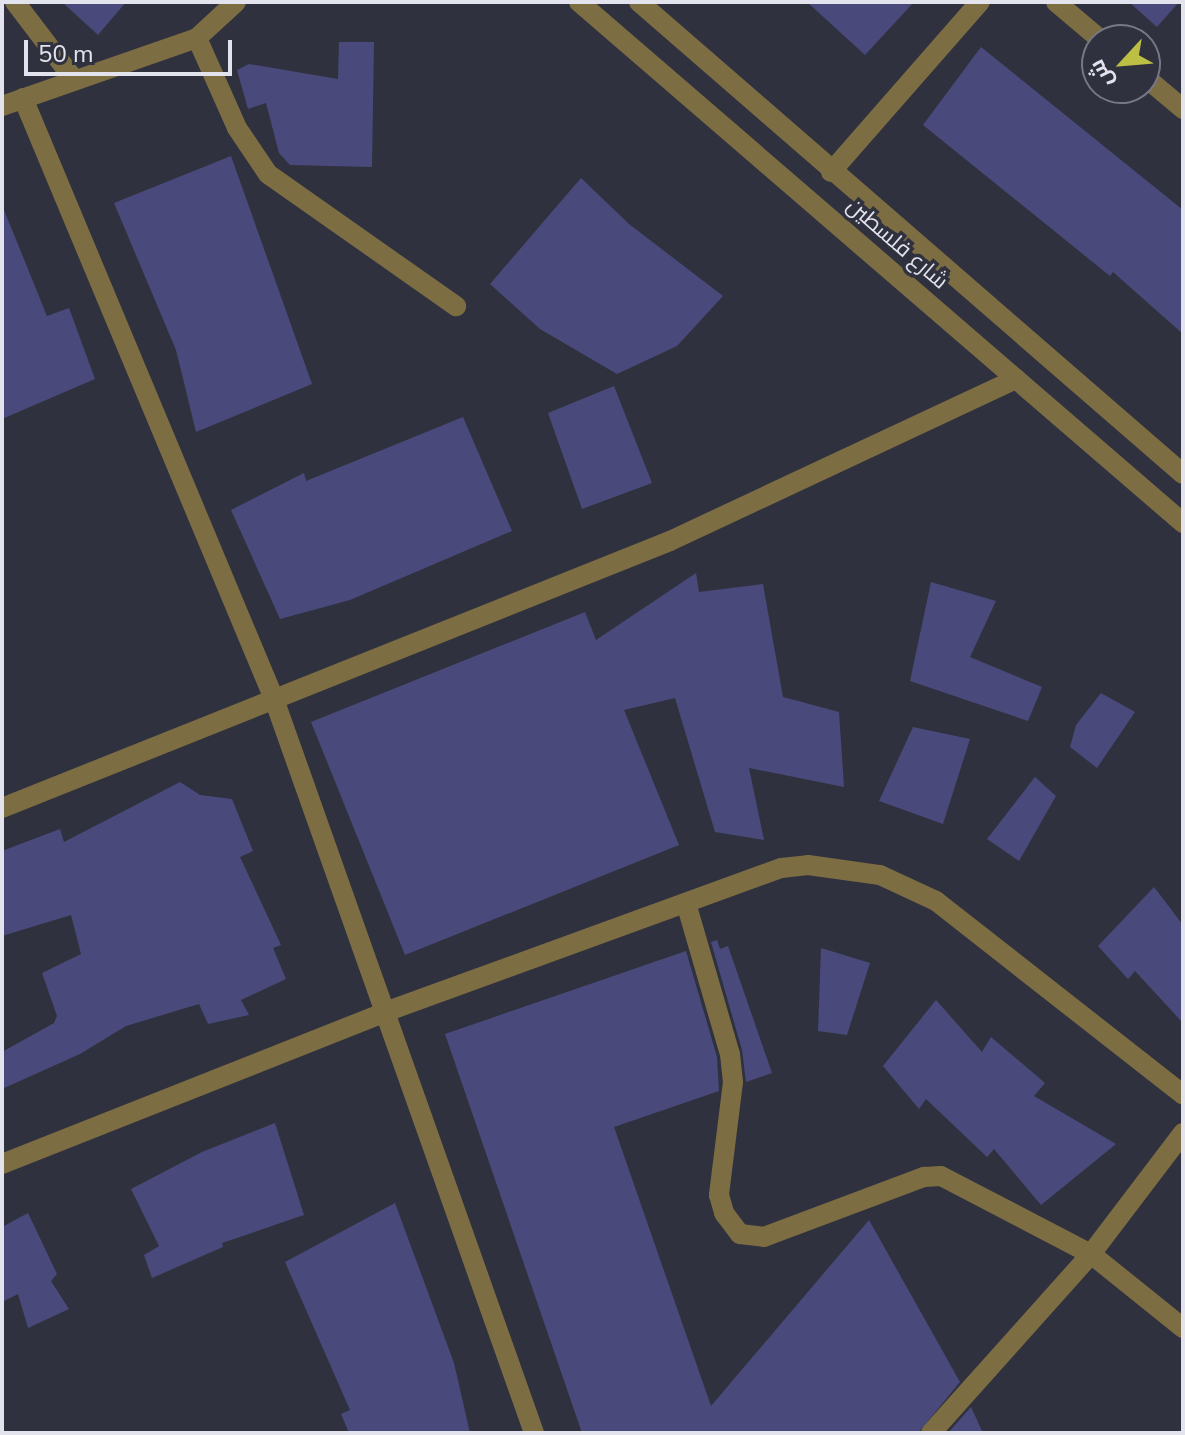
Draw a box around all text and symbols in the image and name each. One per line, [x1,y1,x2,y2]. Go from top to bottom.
scale bar [28,24,236,74]
north arrow [1081,24,1161,104]
text: 50 m [38,38,94,70]
text: ش [1082,54,1121,93]
street label: شارع فلسطين [841,193,953,295]

